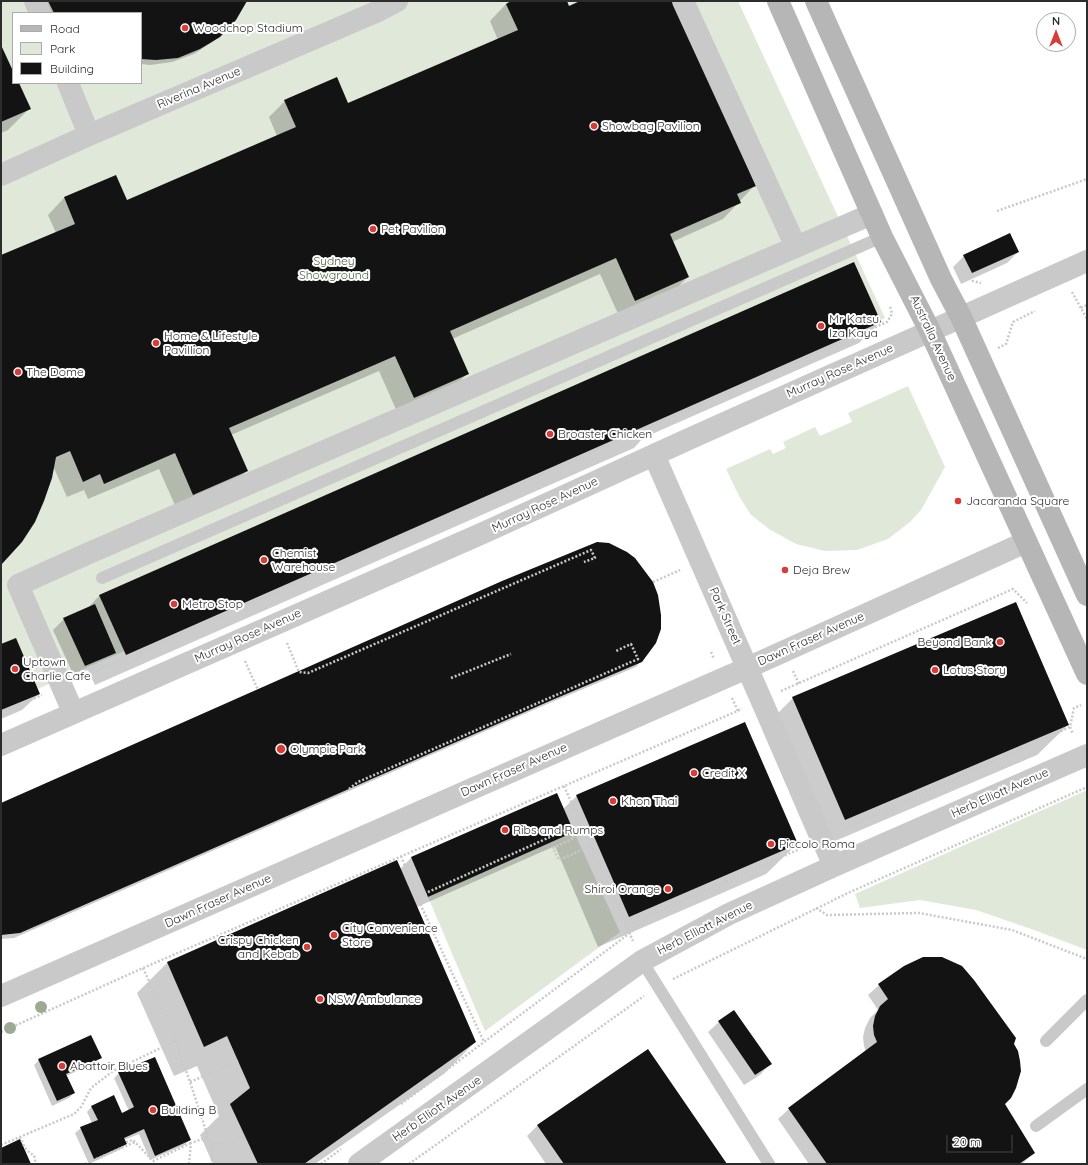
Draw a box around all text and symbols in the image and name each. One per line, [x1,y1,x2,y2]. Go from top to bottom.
legend [12,12,142,84]
north arrow [1036,12,1076,52]
text: N [1052,14,1060,28]
text: Road [50,21,80,36]
place label: Woodchop Stadium [193,21,303,35]
marker: Woodchop Stadium [180,23,190,33]
text: Park [50,41,75,56]
text: Building [50,61,94,76]
street label: Riverina Avenue [155,64,243,112]
place label: Showbag Pavilion [602,119,700,133]
marker: Showbag Pavilion [589,121,599,131]
place label: Pet Pavilion [381,222,445,236]
marker: Pet Pavilion [368,224,378,234]
park label: Sydney Showground [299,254,369,282]
street label: Australia Avenue [907,293,959,383]
place label: Mr Katsu Iza Kaya [829,312,879,340]
marker: Mr Katsu Iza Kaya [816,321,826,331]
place label: Home & Lifestyle Pavillion [164,329,258,357]
marker: Home & Lifestyle Pavillion [151,338,161,348]
street label: Murray Rose Avenue [784,341,896,401]
place label: The Dome [26,365,84,379]
marker: The Dome [13,367,23,377]
place label: Broaster Chicken [558,427,652,441]
marker: Broaster Chicken [545,429,555,439]
street label: Murray Rose Avenue [490,474,600,536]
place label: Jacaranda Square [966,494,1069,508]
marker: Jacaranda Square [953,496,963,506]
place label: Chemist Warehouse [272,546,335,574]
marker: Chemist Warehouse [259,555,269,565]
place label: Deja Brew [793,563,850,577]
marker: Deja Brew [780,565,790,575]
street label: Park Street [706,585,744,647]
place label: Metro Stop [182,597,243,611]
marker: Metro Stop [169,599,179,609]
street label: Murray Rose Avenue [192,606,304,666]
street label: Dawn Fraser Avenue [756,609,866,669]
place label: Beyond Bank [918,635,992,649]
marker: Beyond Bank [995,637,1005,647]
place label: Uptown Charlie Cafe [23,655,91,683]
place label: Lotus Story [943,663,1006,677]
marker: Uptown Charlie Cafe [10,664,20,674]
marker: Lotus Story [930,665,940,675]
street label: Dawn Fraser Avenue [459,740,569,800]
place label: Olympic Park [290,742,364,756]
marker: Olympic Park [275,743,287,755]
street label: Herb Elliott Avenue [949,765,1051,821]
place label: Credit X [702,766,745,780]
marker: Credit X [689,768,699,778]
place label: Khon Thai [621,794,677,808]
marker: Khon Thai [608,796,618,806]
place label: Ribs and Rumps [513,823,603,837]
marker: Ribs and Rumps [500,825,510,835]
place label: Piccolo Roma [779,837,855,851]
marker: Piccolo Roma [766,839,776,849]
street label: Dawn Fraser Avenue [163,871,273,931]
place label: Shiroi Orange [585,882,660,896]
marker: Shiroi Orange [663,884,673,894]
street label: Herb Elliott Avenue [655,898,755,958]
place label: City Convenience Store [342,921,438,949]
marker: City Convenience Store [329,930,339,940]
place label: Crispy Chicken and Kebab [218,933,299,961]
marker: Crispy Chicken and Kebab [302,942,312,952]
place label: NSW Ambulance [328,992,421,1006]
marker: NSW Ambulance [315,994,325,1004]
place label: Abattoir Blues [70,1059,148,1073]
marker: Abattoir Blues [57,1061,67,1071]
street label: Herb Elliott Avenue [390,1073,484,1145]
place label: Building B [161,1103,216,1117]
marker: Building B [148,1105,158,1115]
scale bar [948,1127,1015,1153]
text: 20 m [953,1134,981,1149]

